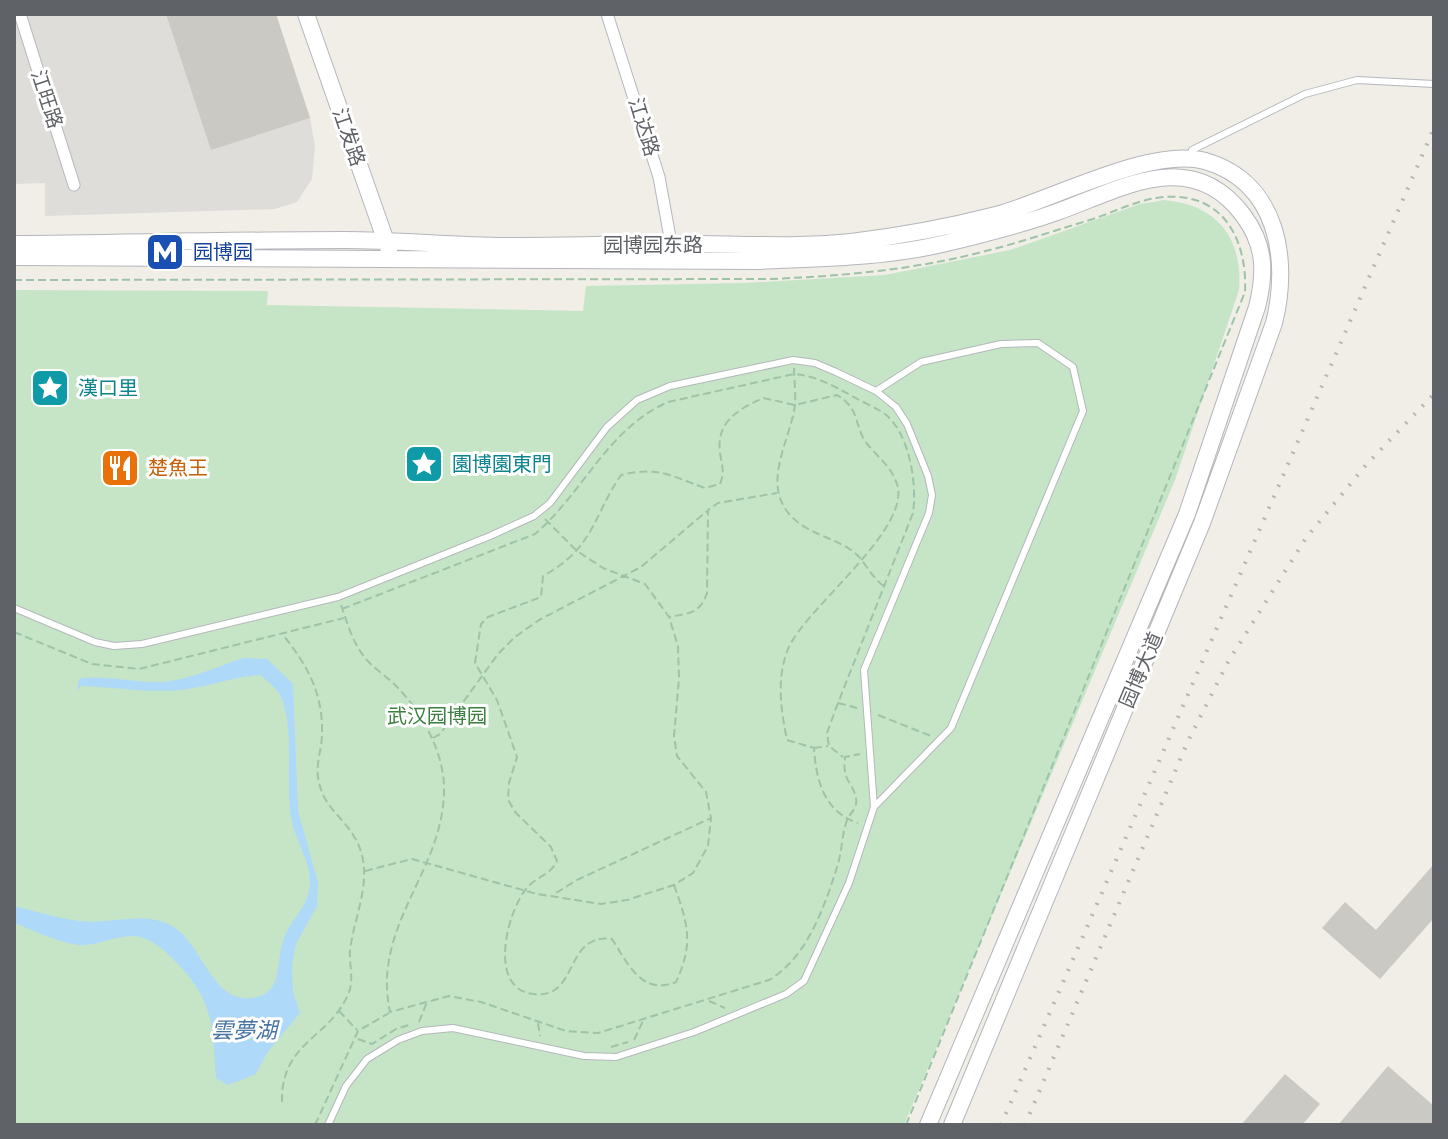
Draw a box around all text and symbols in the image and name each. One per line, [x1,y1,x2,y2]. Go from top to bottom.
street label: 江旺路 [27,66,69,131]
street label: 江达路 [625,95,665,159]
street label: 江发路 [329,104,371,169]
metro station icon: 园博园 [144,231,186,273]
street label: 园博园东路 [603,232,703,256]
place label: 园博园 [193,239,253,263]
place icon: 漢口里 [29,367,71,409]
place label: 漢口里 [78,375,138,399]
place icon: 園博園東門 [403,443,445,485]
restaurant icon: 楚魚王 [99,447,141,489]
place label: 園博園東門 [452,451,552,475]
place label: 楚魚王 [148,455,208,479]
street label: 园博大道 [1113,628,1167,711]
park label: 武汉园博园 [387,703,487,727]
water label: 雲夢湖 [211,1016,280,1042]

